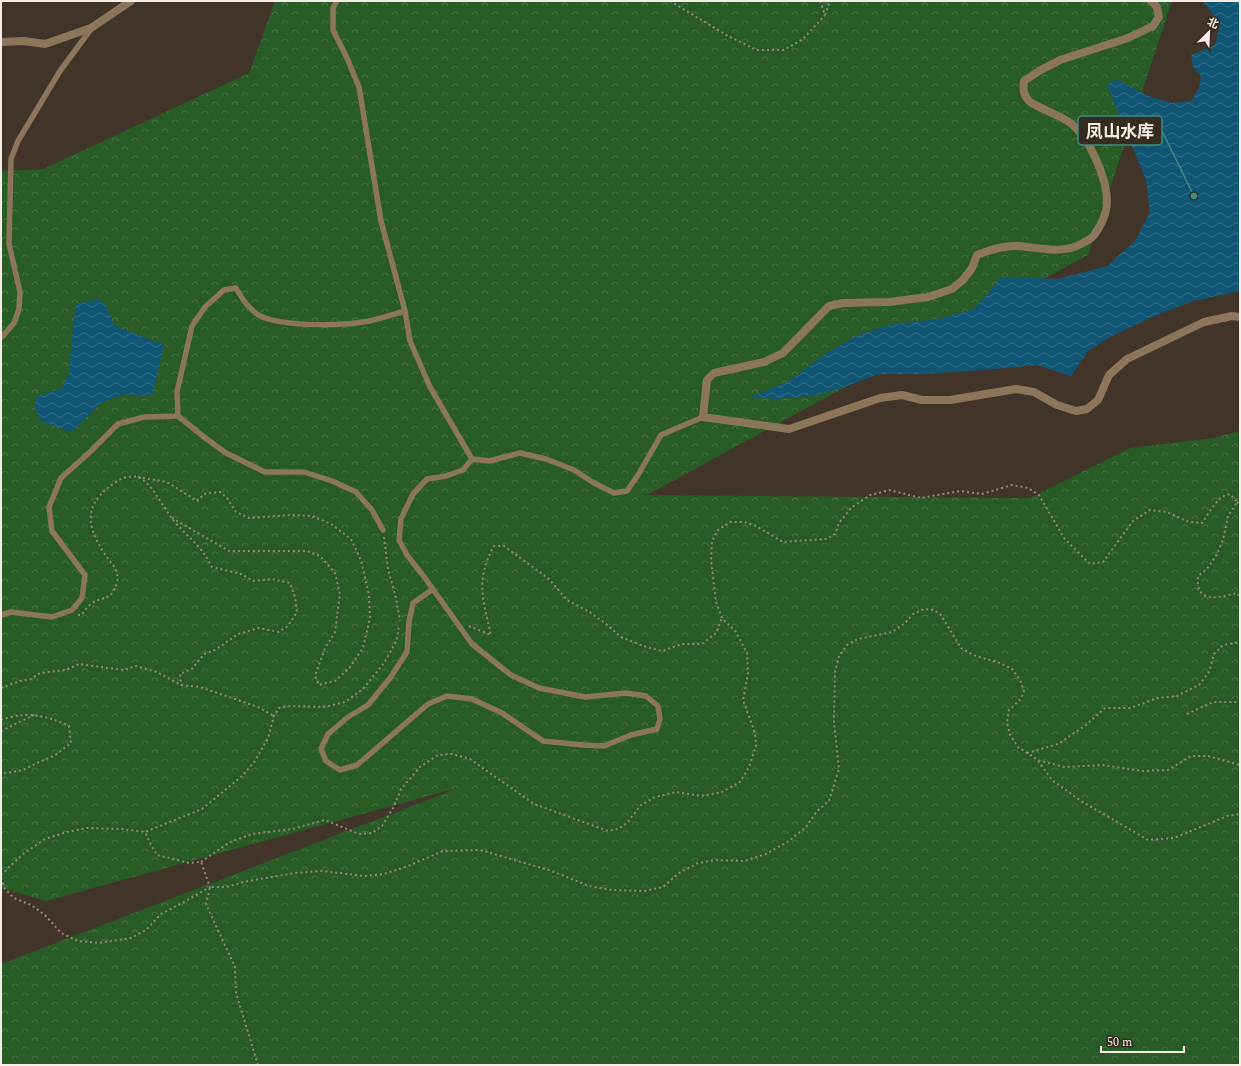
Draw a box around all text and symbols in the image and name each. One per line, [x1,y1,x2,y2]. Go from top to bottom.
north arrow [1189,12,1229,52]
text: 北 [1204,13,1221,33]
callout: 凤山水库 [1078,116,1162,145]
text: 凤山水库 [1086,119,1154,145]
scale bar [1101,1028,1184,1054]
text: 50 m [1107,1033,1132,1052]

